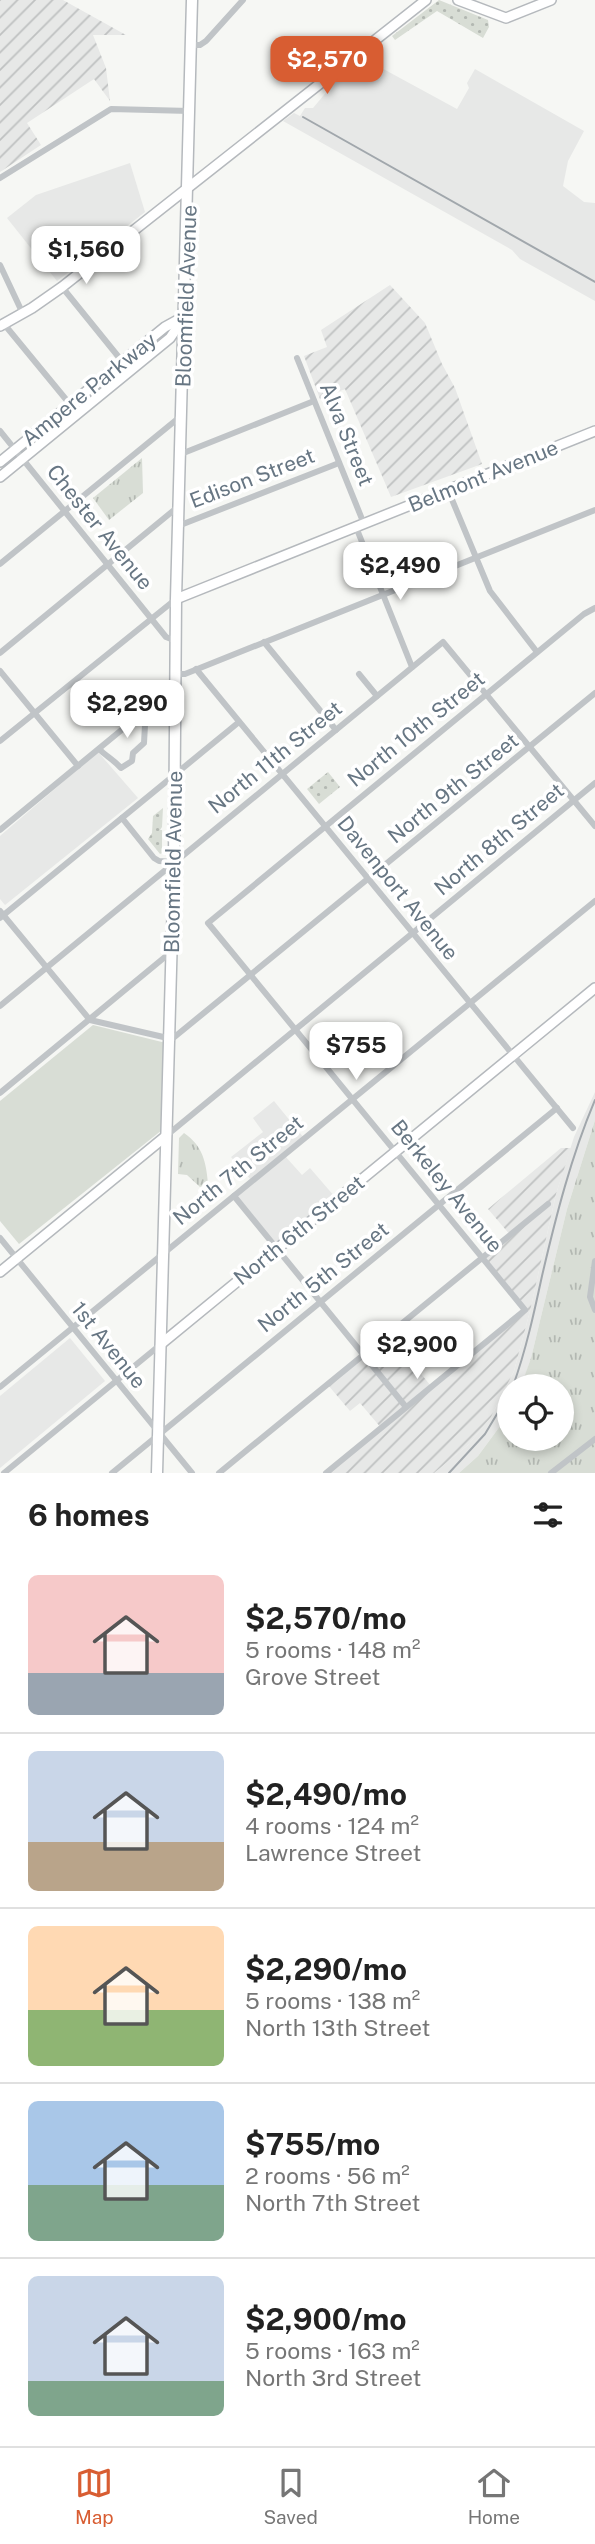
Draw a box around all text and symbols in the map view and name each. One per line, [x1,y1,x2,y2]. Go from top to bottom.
pin: $2,570 [270,36,384,96]
text: $2,570 [286,45,368,72]
street label: Bloomfield Avenue [170,204,202,388]
pin: $1,560 [29,226,143,286]
text: $1,560 [47,235,125,262]
street label: Ampere Parkway [17,327,161,451]
street label: Alva Street [315,379,379,489]
street label: Belmont Avenue [404,435,562,517]
street label: Edison Street [186,443,318,513]
street label: Chester Avenue [42,459,158,595]
pin: $2,490 [343,542,457,602]
text: $2,490 [359,551,441,578]
street label: North 10th Street [342,666,490,792]
pin: $2,290 [70,680,184,740]
text: $2,290 [86,689,168,716]
street label: North 11th Street [203,695,347,819]
street label: North 9th Street [383,728,523,848]
street label: Bloomfield Avenue [159,771,187,953]
street label: North 8th Street [429,778,569,900]
street label: Davenport Avenue [332,811,464,965]
pin: $755 [315,1023,397,1082]
text: $755 [325,1031,387,1058]
street label: North 7th Street [168,1110,308,1230]
street label: Berkeley Avenue [386,1115,508,1257]
street label: North 6th Street [229,1170,369,1290]
street label: North 5th Street [253,1217,393,1337]
street label: 1st Avenue [66,1297,152,1393]
pin: $2,900 [360,1322,474,1381]
text: $2,900 [376,1330,458,1357]
map controls [497,1374,574,1451]
button: locate [497,1374,574,1451]
icon: filters [529,1496,567,1534]
text: 6 homes [28,1497,150,1533]
text: $2,570/mo [245,1600,406,1636]
icon: home [84,1603,168,1687]
text: 5 rooms · 148 m² [245,1636,420,1663]
text: Grove Street [245,1663,380,1690]
text: $2,490/mo [245,1776,407,1812]
icon: home [84,1779,168,1863]
text: 4 rooms · 124 m² [245,1812,419,1839]
text: Lawrence Street [245,1839,421,1866]
text: $2,290/mo [245,1951,407,1987]
icon: home [84,1954,168,2038]
text: 5 rooms · 138 m² [245,1987,420,2014]
text: North 13th Street [245,2014,430,2041]
text: $755/mo [245,2126,380,2162]
icon: home [84,2129,168,2213]
text: 2 rooms · 56 m² [245,2162,410,2189]
text: North 7th Street [245,2189,420,2216]
text: $2,900/mo [245,2301,407,2337]
icon: home [84,2304,168,2388]
text: 5 rooms · 163 m² [245,2337,420,2364]
text: North 3rd Street [245,2364,421,2391]
tab: Map [75,2464,114,2528]
tab: Saved [263,2464,318,2528]
tab: Home [468,2464,520,2528]

